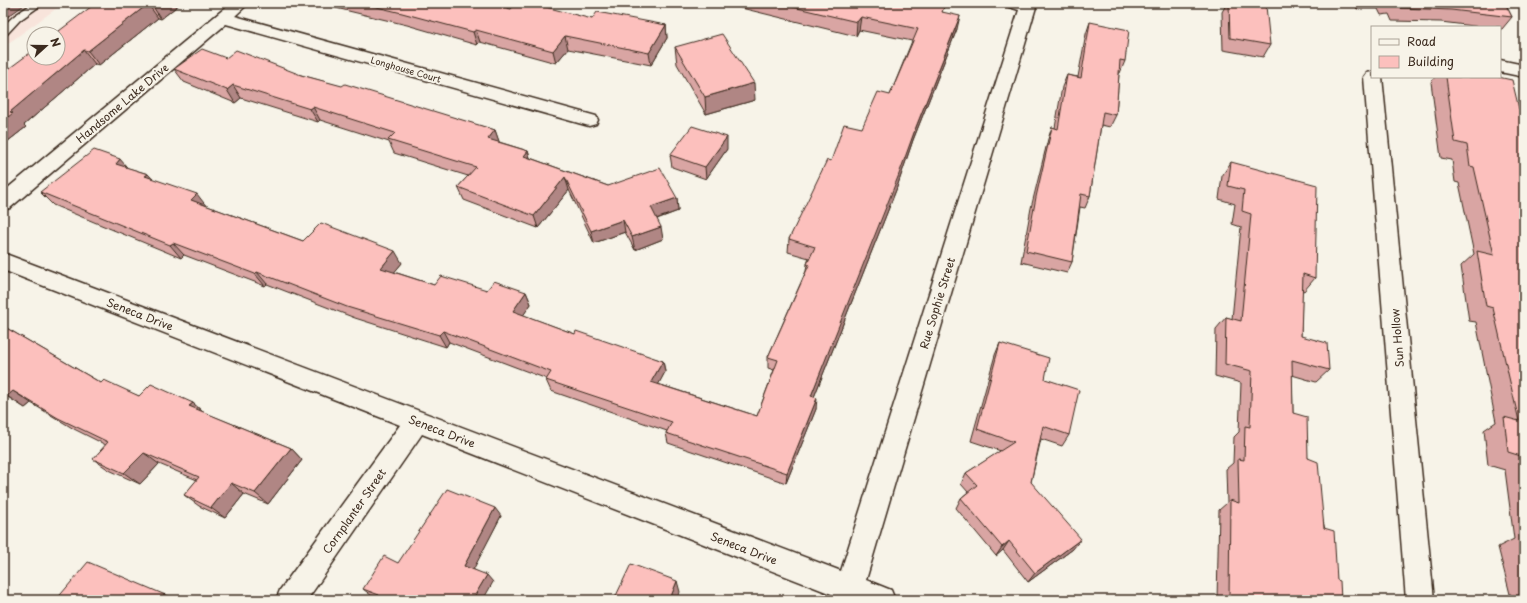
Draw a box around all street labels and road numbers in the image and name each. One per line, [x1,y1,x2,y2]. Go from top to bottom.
street label: Longhouse Court [369,52,443,86]
street label: Handsome Lake Drive [72,59,172,147]
street label: Rue Sophie Street [915,255,959,351]
street label: Seneca Drive [104,293,176,335]
street label: Sun Hollow [1386,307,1408,368]
street label: Seneca Drive [406,410,478,452]
street label: Cornplanter Street [318,465,390,557]
street label: Seneca Drive [708,527,780,569]

